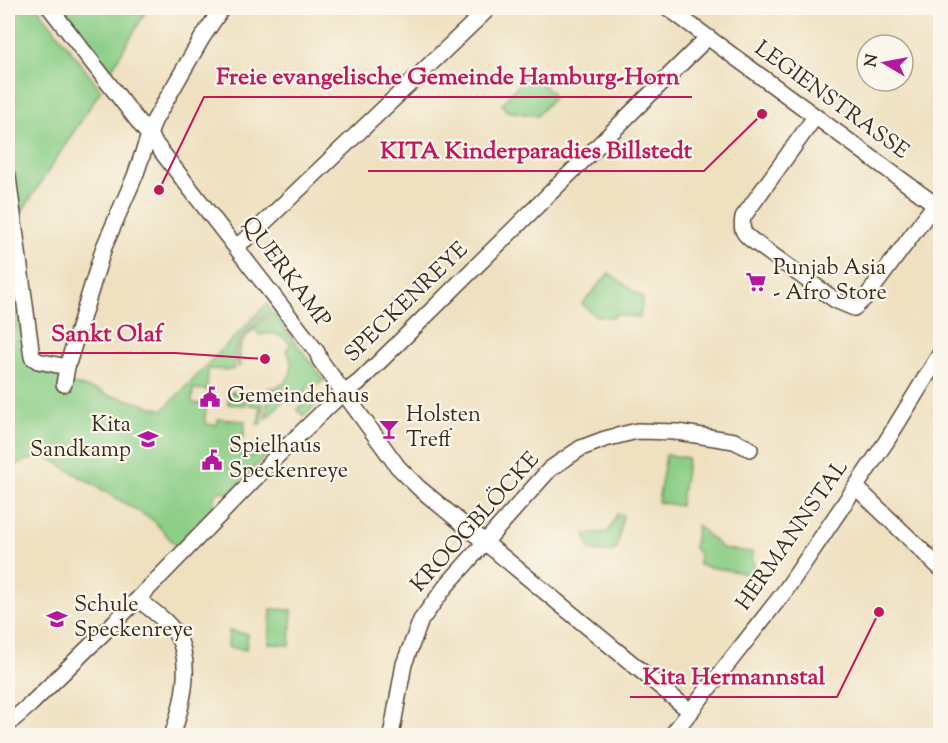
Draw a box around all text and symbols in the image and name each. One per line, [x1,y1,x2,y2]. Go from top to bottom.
north arrow [855,33,915,93]
street label: LEGIENSTRASSE [749,36,913,166]
callout: Freie evangelische Gemeinde Hamburg-Horn [204,55,692,97]
text: Freie evangelische Gemeinde Hamburg-Horn [216,61,681,95]
callout: KITA Kinderparadies Billstedt [368,129,704,171]
text: KITA Kinderparadies Billstedt [380,135,693,169]
street label: QUERKAMP [233,211,337,335]
street label: SPECKENREYE [338,235,476,371]
place label: Punjab Asia - Afro Store [773,253,887,310]
supermarket icon: Punjab Asia - Afro Store [744,270,768,294]
callout: Sankt Olaf [39,311,175,353]
text: Sankt Olaf [51,318,165,352]
place label: Gemeindehaus [227,381,369,413]
public building icon: Gemeindehaus [198,385,222,409]
place label: Holsten Treff [406,400,481,457]
place label: Kita Sandkamp [30,410,131,467]
bar icon: Holsten Treff [377,417,401,441]
school or university icon: Kita Sandkamp [136,427,160,451]
place label: Spielhaus Speckenreye [229,431,348,488]
street label: KROOGBLÖCKE [403,445,548,600]
public building icon: Spielhaus Speckenreye [200,448,224,472]
street label: HERMANNSTAL [729,454,857,618]
place label: Schule Speckenreye [74,590,193,647]
school or university icon: Schule Speckenreye [45,607,69,631]
callout: Kita Hermannstal [630,655,837,697]
text: Kita Hermannstal [643,661,825,695]

